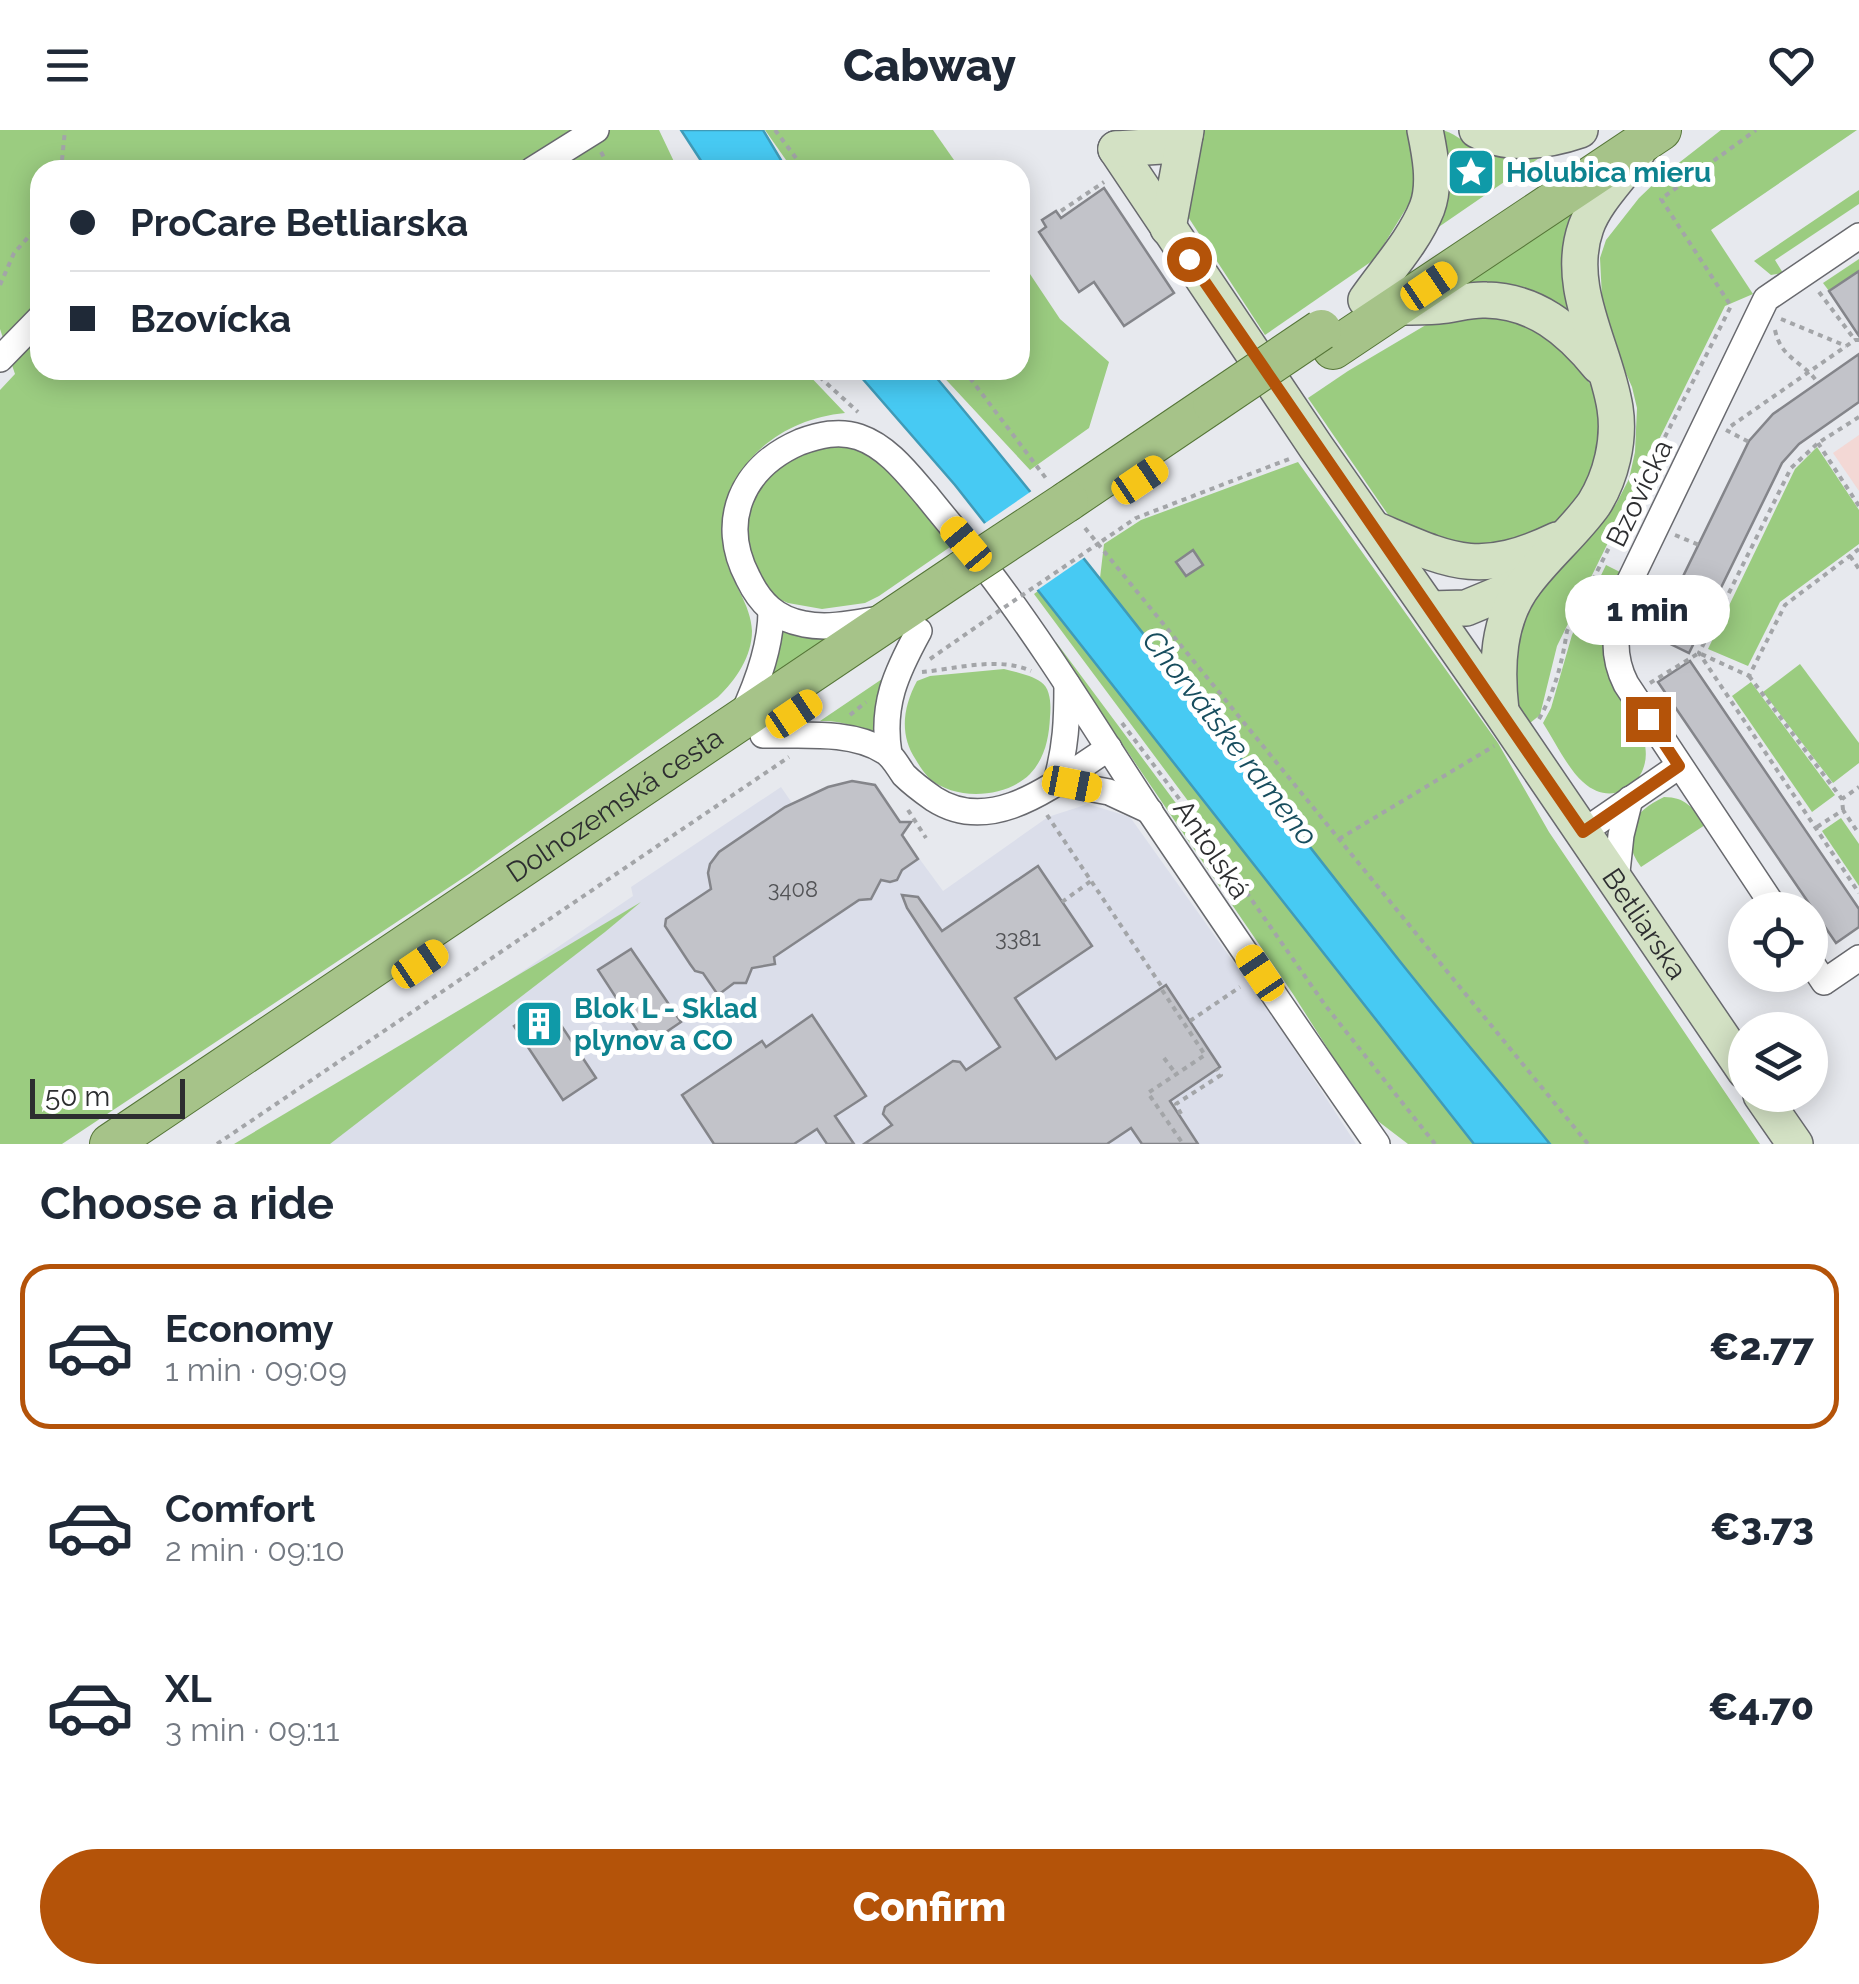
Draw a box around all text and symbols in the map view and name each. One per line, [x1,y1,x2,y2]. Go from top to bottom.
icon: menu [40,38,95,93]
icon: heart [1764,38,1819,93]
text: Cabway [843,39,1016,92]
place icon: Holubica mieru [1445,146,1497,198]
place label: Holubica mieru [1506,156,1711,189]
text: ProCare Betliarska [130,200,468,245]
route start [1167,237,1212,282]
car [1396,257,1462,315]
text: Bzovícka [130,296,291,341]
street label: Bzovícka [1599,434,1679,552]
car [1107,451,1173,509]
car [935,511,997,577]
callout: 1 min [1566,574,1730,644]
text: 1 min [1606,591,1689,628]
water label: Chorvátske rameno [1135,623,1325,852]
car [761,685,827,743]
route end [1626,697,1671,742]
street label: Dolnozemská cesta [501,721,729,889]
car [1040,764,1104,804]
street label: Antolská [1167,794,1257,905]
street label: Betliarska [1595,862,1694,986]
house number: 3408 [768,876,818,902]
map controls [1728,892,1828,1112]
button: locate [1728,892,1828,992]
house number: 3381 [995,925,1041,951]
car [387,935,453,993]
car [1231,940,1289,1006]
place label: Blok L - Sklad plynov a CO [574,992,758,1057]
building icon: Blok L - Sklad plynov a CO [513,998,565,1050]
button: layers [1728,1012,1828,1112]
scale bar [30,1074,185,1118]
text: 50 m [45,1080,110,1113]
text: Choose a ride [40,1177,334,1230]
icon: car [45,1302,135,1392]
text: Economy [165,1306,334,1351]
text: €2.77 [1709,1324,1814,1369]
text: 1 min · 09:09 [165,1351,347,1388]
icon: car [45,1482,135,1572]
text: Comfort [165,1486,315,1531]
text: €3.73 [1710,1504,1814,1549]
text: 2 min · 09:10 [165,1531,345,1568]
icon: car [45,1662,135,1752]
text: XL [165,1666,212,1711]
text: €4.70 [1708,1684,1814,1729]
text: 3 min · 09:11 [165,1711,339,1748]
button: Confirm [40,1849,1819,1964]

